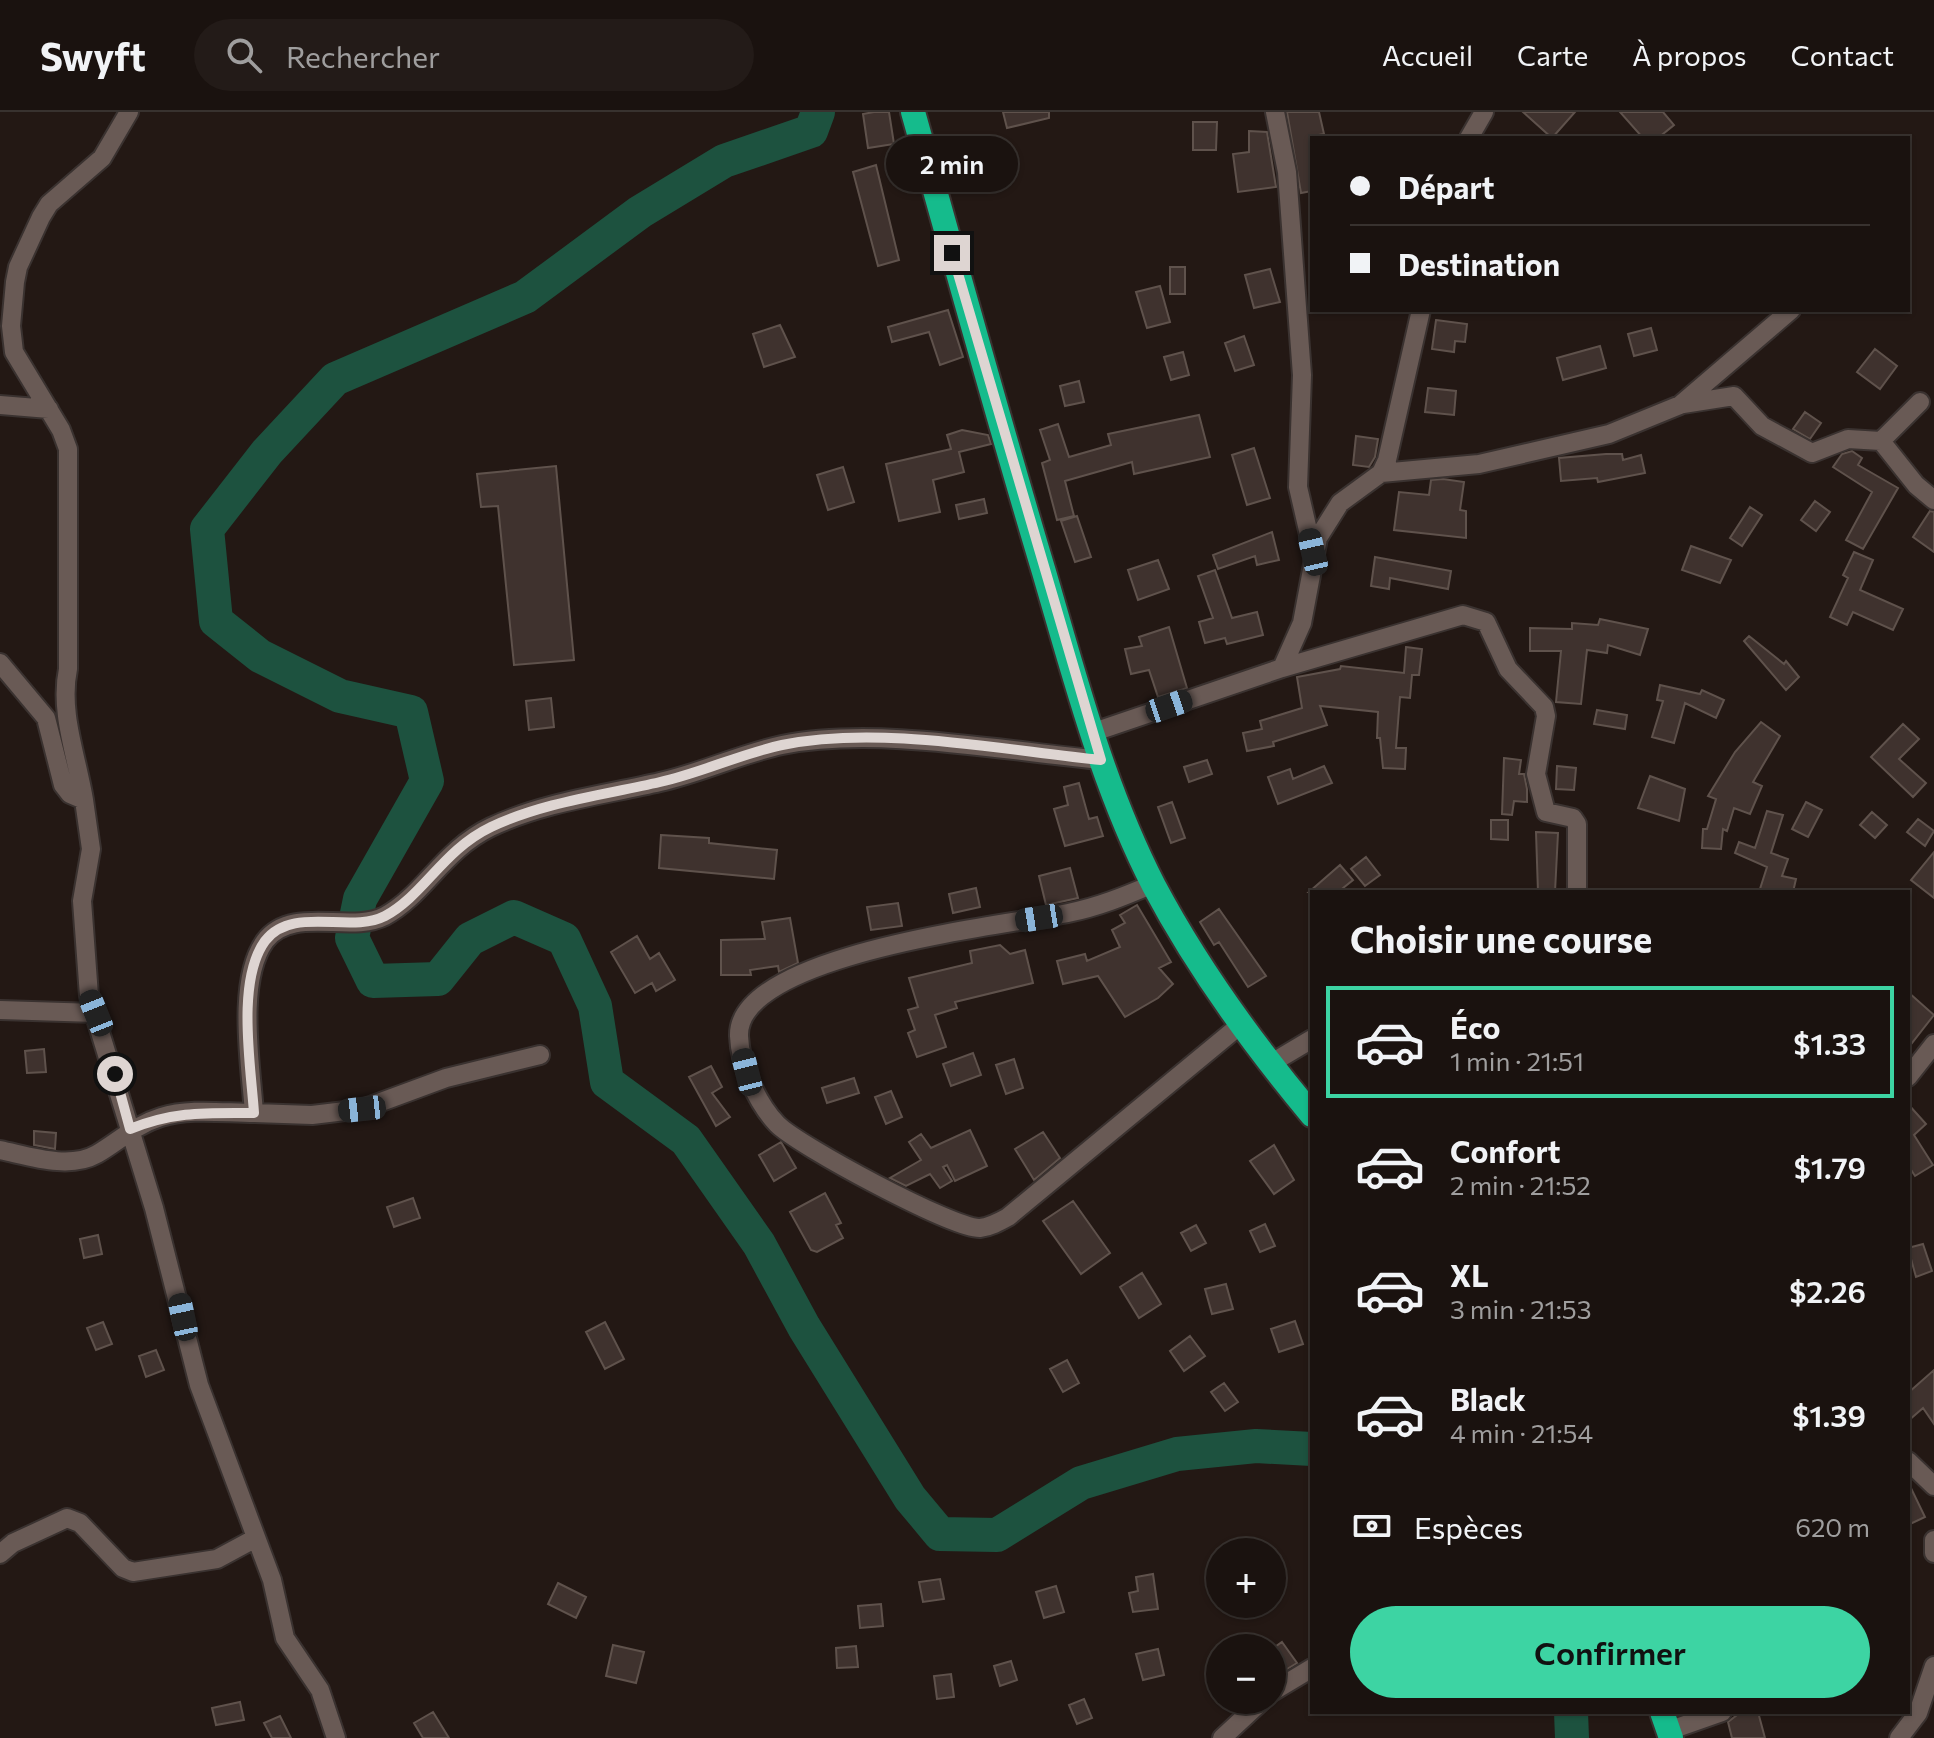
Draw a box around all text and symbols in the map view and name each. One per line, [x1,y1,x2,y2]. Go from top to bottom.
search box [194,19,754,91]
text: Swyft [40,32,146,79]
icon: search [222,33,266,77]
text: Rechercher [286,37,440,74]
text: Accueil [1382,38,1473,72]
text: Carte [1517,38,1588,72]
text: À propos [1632,38,1747,72]
text: Contact [1791,38,1894,72]
callout: 2 min [886,137,1018,193]
text: 2 min [920,148,984,179]
text: Départ [1398,168,1494,205]
route end [934,235,970,271]
text: Destination [1398,245,1560,282]
car [1296,526,1330,578]
car [1142,687,1196,725]
car [1013,902,1065,934]
text: Choisir une course [1350,916,1652,960]
car [76,986,116,1040]
icon: car [1354,1006,1426,1078]
text: Éco [1450,1008,1500,1045]
text: $1.33 [1793,1024,1866,1061]
text: 1 min · 21:51 [1450,1045,1584,1076]
car [730,1046,764,1098]
route start [97,1056,133,1092]
car [337,1095,387,1123]
icon: car [1354,1130,1426,1202]
text: Confort [1450,1132,1561,1169]
text: $1.79 [1794,1148,1866,1185]
text: 2 min · 21:52 [1450,1169,1591,1200]
icon: car [1354,1254,1426,1326]
text: XL [1450,1256,1489,1293]
text: $2.26 [1789,1272,1866,1309]
car [166,1291,200,1343]
text: 3 min · 21:53 [1450,1293,1592,1324]
icon: car [1354,1378,1426,1450]
text: Black [1450,1380,1526,1417]
text: $1.39 [1792,1396,1866,1433]
text: 4 min · 21:54 [1450,1417,1593,1448]
icon: cash [1350,1504,1394,1548]
text: Espèces [1414,1508,1523,1545]
text: 620 m [1795,1511,1870,1542]
map controls [1206,1538,1286,1714]
button: + [1206,1538,1286,1618]
button: Confirmer [1350,1606,1870,1698]
button: − [1206,1634,1286,1714]

